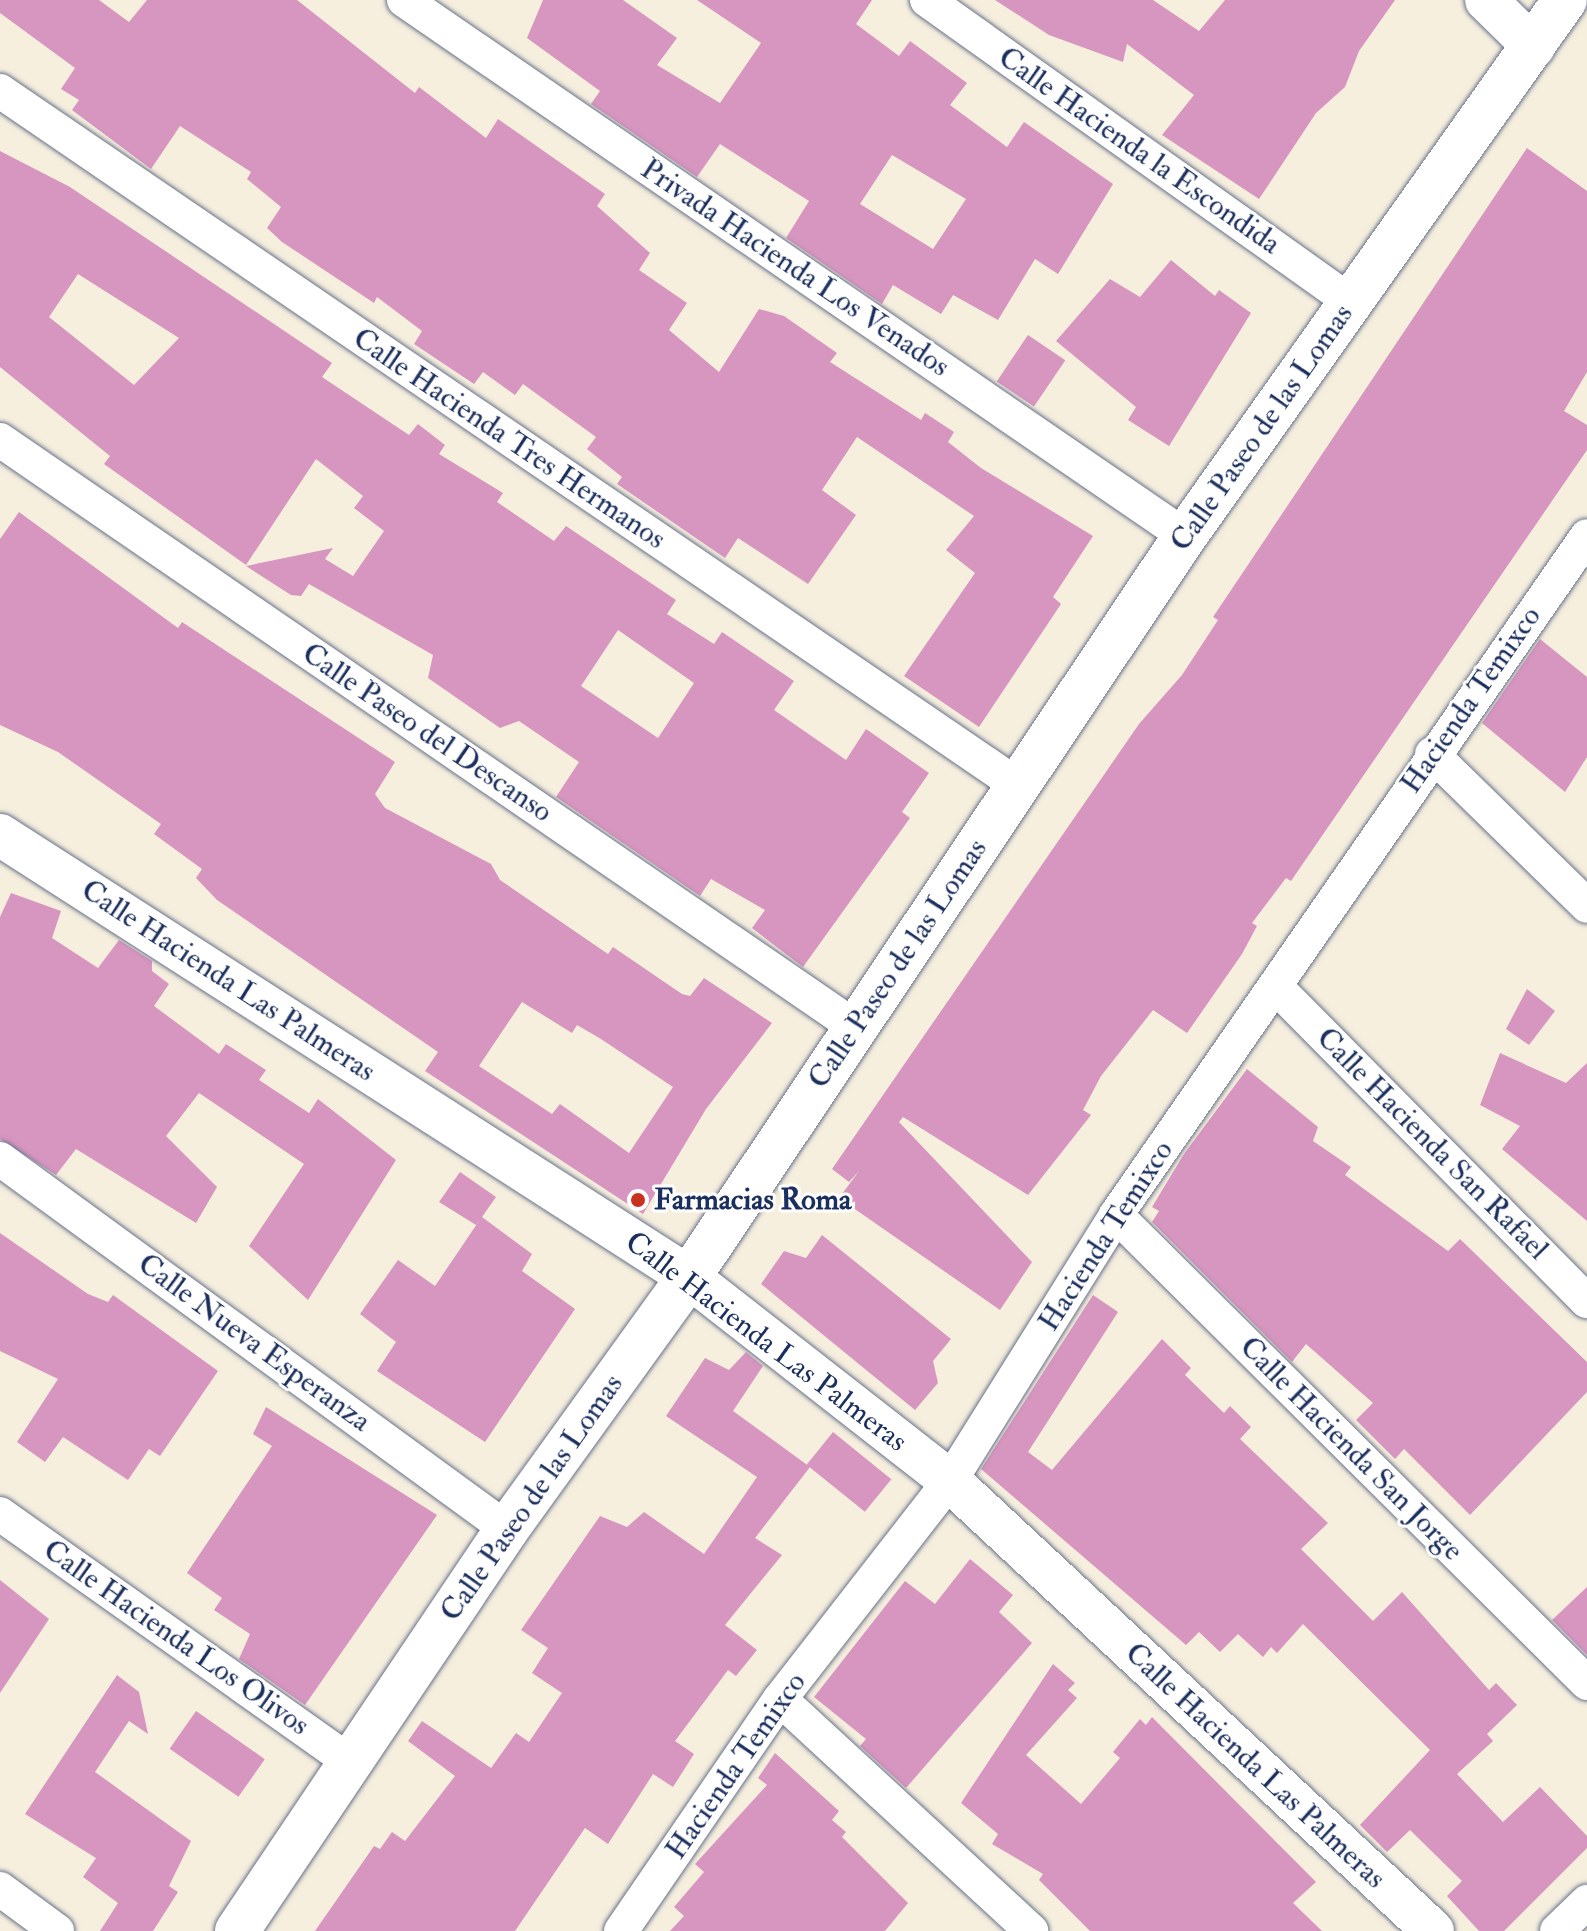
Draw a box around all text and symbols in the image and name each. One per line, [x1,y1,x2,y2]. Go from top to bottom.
street label: Calle Hacienda la Escondida [991,40,1287,262]
street label: Privada Hacienda Los Venados [634,151,956,385]
street label: Calle Paseo de las Lomas [1163,297,1361,559]
street label: Calle Hacienda Tres Hermanos [346,321,672,557]
street label: Hacienda Temixco [1393,600,1549,800]
street label: Calle Paseo del Descanso [295,636,559,830]
street label: Calle Paseo de las Lomas [801,832,995,1096]
street label: Calle Hacienda Las Palmeras [74,872,382,1090]
street label: Calle Hacienda San Rafael [1308,1020,1556,1268]
street label: Hacienda Temixco [1031,1134,1181,1338]
place label: Farmacias Roma [654,1182,851,1218]
marker: Farmacias Roma [629,1191,647,1209]
street label: Calle Hacienda Las Palmeras [618,1224,914,1460]
street label: Calle Nueva Esperanza [130,1246,378,1440]
street label: Calle Hacienda San Jorge [1232,1330,1470,1568]
street label: Calle Paseo de las Lomas [433,1367,631,1629]
street label: Calle Hacienda Los Olivos [36,1532,316,1744]
street label: Calle Hacienda Las Palmeras [1117,1636,1393,1896]
street label: Hacienda Temixco [658,1666,814,1866]

